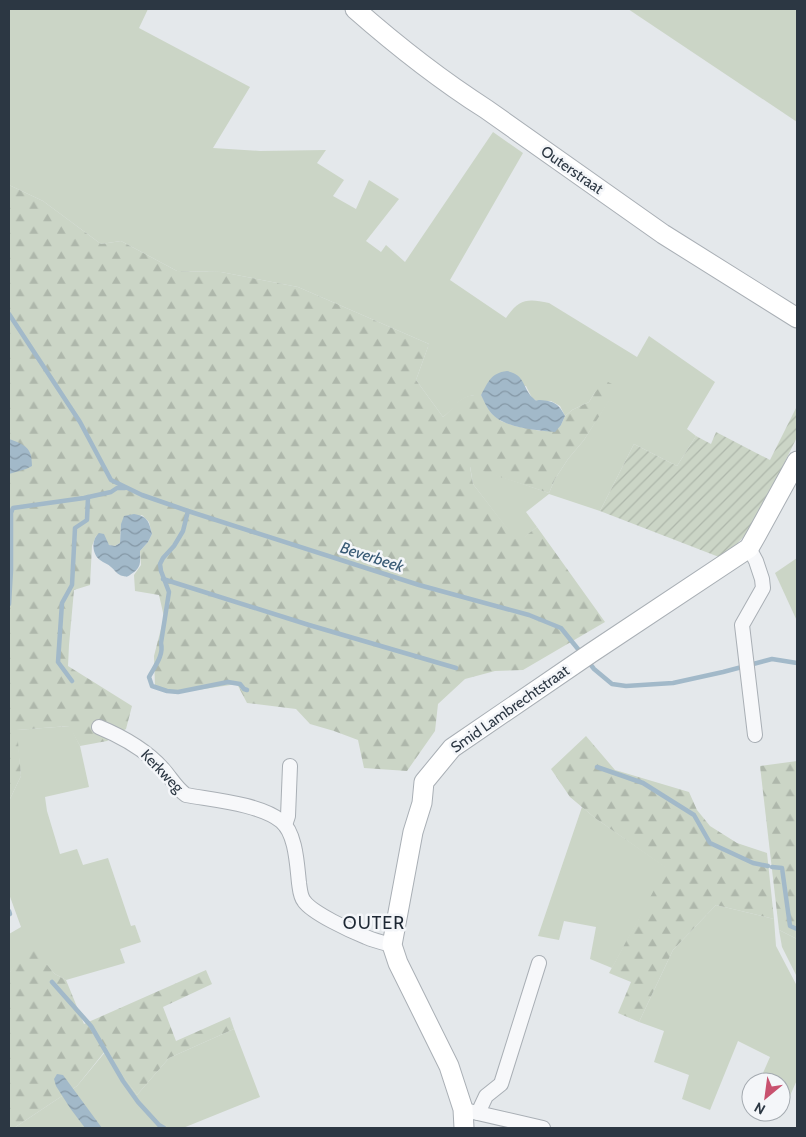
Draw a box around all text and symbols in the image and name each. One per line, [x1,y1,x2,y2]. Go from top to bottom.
street label: Outerstraat [537,142,607,198]
water label: Beverbeek [338,538,407,576]
street label: Smid Lambrechtstraat [447,661,573,757]
street label: Kerkweg [137,746,187,797]
district label: OUTER [343,912,405,934]
north arrow [741,1072,791,1122]
text: N [751,1098,768,1119]

